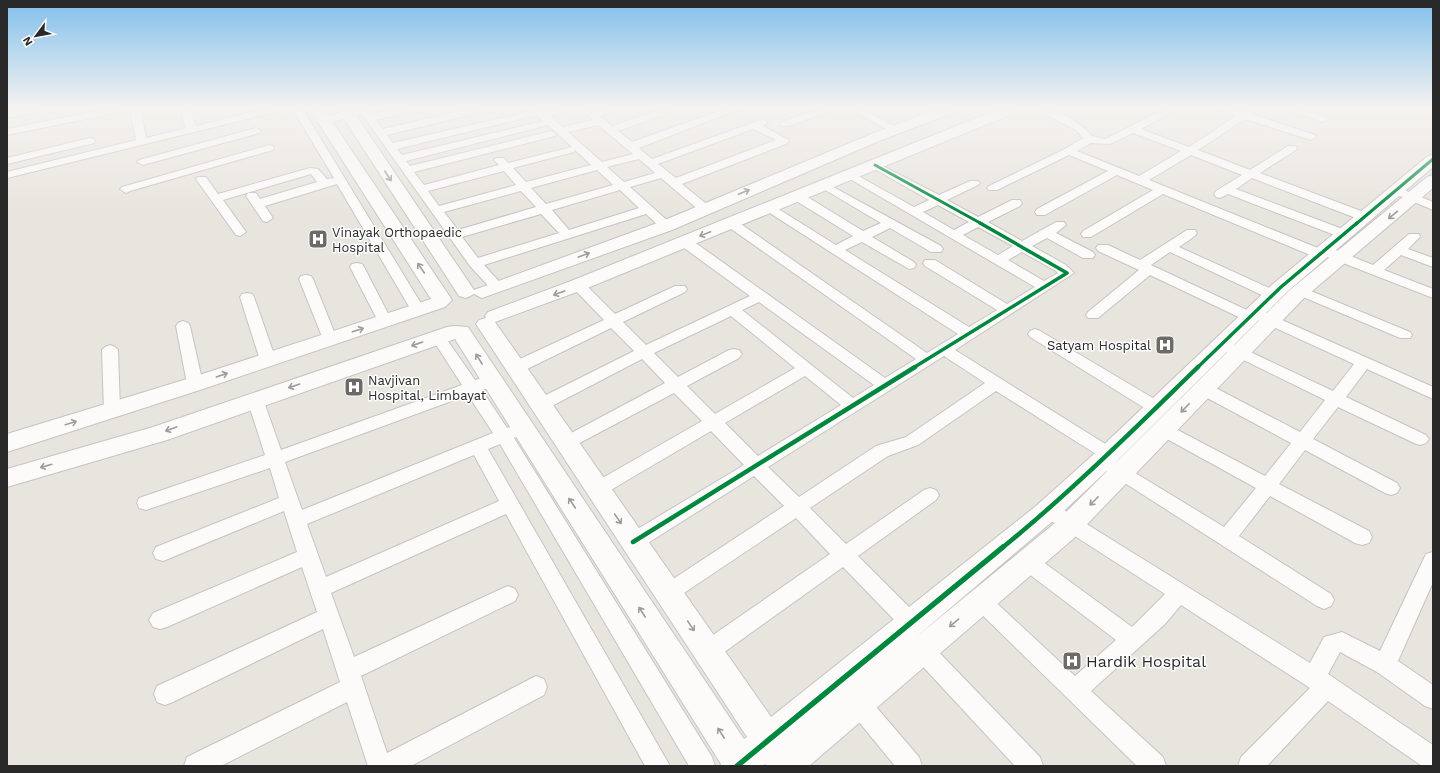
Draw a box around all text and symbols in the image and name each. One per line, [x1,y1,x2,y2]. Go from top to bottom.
north arrow [16,16,56,56]
text: N [20,34,36,48]
one-way arrow [384,170,392,181]
one-way arrow [738,188,750,196]
one-way arrow [1387,210,1398,219]
place label: Vinayak Orthopaedic Hospital [332,225,462,255]
hospital icon: Vinayak Orthopaedic Hospital [307,228,329,250]
one-way arrow [700,230,712,238]
one-way arrow [578,251,591,258]
one-way arrow [417,263,425,274]
one-way arrow [553,289,565,297]
one-way arrow [352,325,364,333]
hospital icon: Satyam Hospital [1154,334,1176,356]
place label: Satyam Hospital [1047,338,1151,353]
one-way arrow [411,341,423,349]
one-way arrow [474,353,482,365]
one-way arrow [215,371,227,379]
place label: Navjivan Hospital, Limbayat [368,373,487,403]
hospital icon: Navjivan Hospital, Limbayat [343,376,365,398]
one-way arrow [287,383,300,390]
one-way arrow [1180,403,1190,413]
one-way arrow [64,419,77,426]
one-way arrow [165,426,177,434]
one-way arrow [40,463,53,470]
one-way arrow [1089,496,1099,506]
one-way arrow [568,498,576,509]
one-way arrow [614,513,622,525]
one-way arrow [638,606,646,618]
one-way arrow [949,619,960,628]
one-way arrow [687,621,695,632]
hospital icon: Hardik Hospital [1061,650,1083,672]
place label: Hardik Hospital [1086,652,1206,671]
one-way arrow [716,727,724,739]

